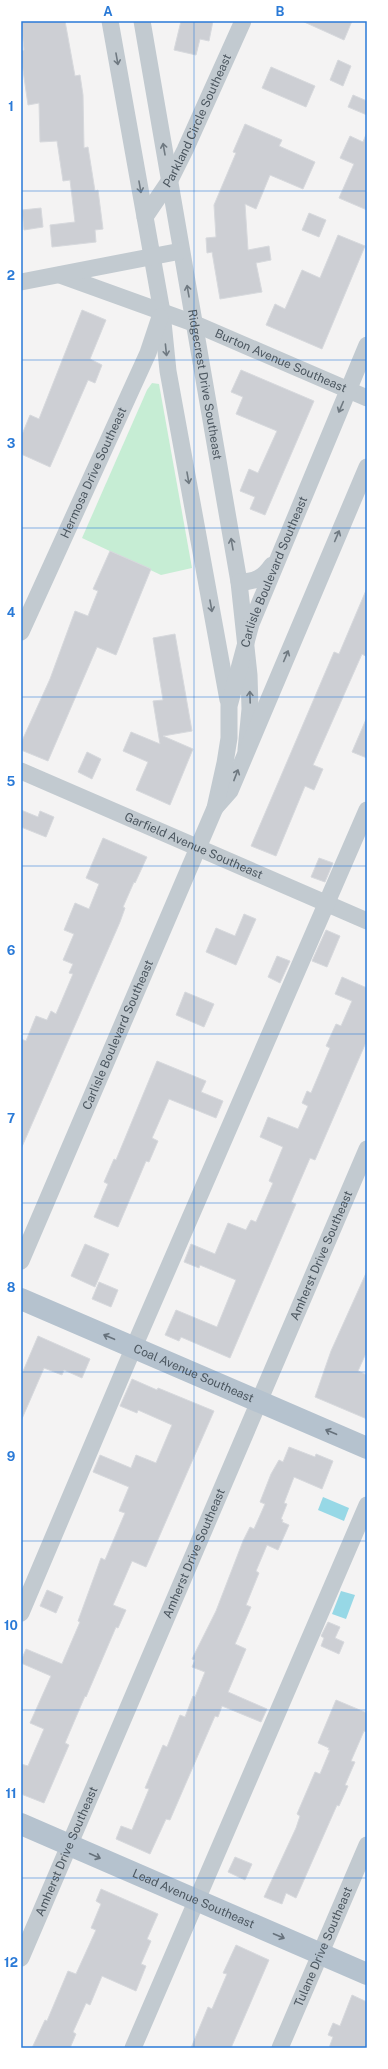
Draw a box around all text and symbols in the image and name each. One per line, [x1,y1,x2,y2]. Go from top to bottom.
text: A [103,4,113,19]
text: B [276,4,285,19]
street label: Parkland Circle Southeast [160,51,234,190]
one-way arrow [113,52,121,65]
text: 1 [8,99,14,114]
one-way arrow [160,143,168,156]
one-way arrow [136,180,144,193]
text: 2 [7,268,15,283]
one-way arrow [183,285,191,298]
street label: Ridgecrest Drive Southeast [185,308,225,461]
street label: Burton Avenue Southeast [213,326,349,396]
one-way arrow [163,343,170,356]
one-way arrow [337,400,344,412]
street label: Hermosa Drive Southeast [58,405,129,540]
text: 3 [7,436,16,451]
one-way arrow [184,472,192,485]
street label: Carlisle Boulevard Southeast [238,494,310,649]
one-way arrow [334,531,342,543]
one-way arrow [228,537,236,550]
one-way arrow [207,599,215,612]
text: 4 [7,605,16,620]
one-way arrow [283,650,290,662]
one-way arrow [246,691,254,704]
one-way arrow [232,770,240,782]
text: 5 [7,774,16,789]
street label: Garfield Avenue Southeast [122,810,265,882]
text: 6 [7,943,16,958]
street label: Carlisle Boulevard Southeast [80,957,156,1112]
text: 7 [7,1111,15,1126]
street label: Amherst Drive Southeast [288,1188,355,1323]
text: 8 [7,1280,16,1295]
one-way arrow [103,1333,115,1340]
street label: Coal Avenue Southeast [131,1341,256,1406]
one-way arrow [326,1428,338,1436]
text: 9 [7,1449,15,1464]
street label: Amherst Drive Southeast [160,1486,228,1620]
text: 10 [4,1618,18,1633]
street label: Amherst Drive Southeast [33,1784,101,1918]
text: 11 [5,1786,17,1801]
one-way arrow [89,1853,101,1860]
street label: Lead Avenue Southeast [130,1866,257,1931]
street label: Tulane Drive Southeast [291,1884,355,2009]
one-way arrow [272,1932,284,1940]
text: 12 [4,1955,18,1970]

